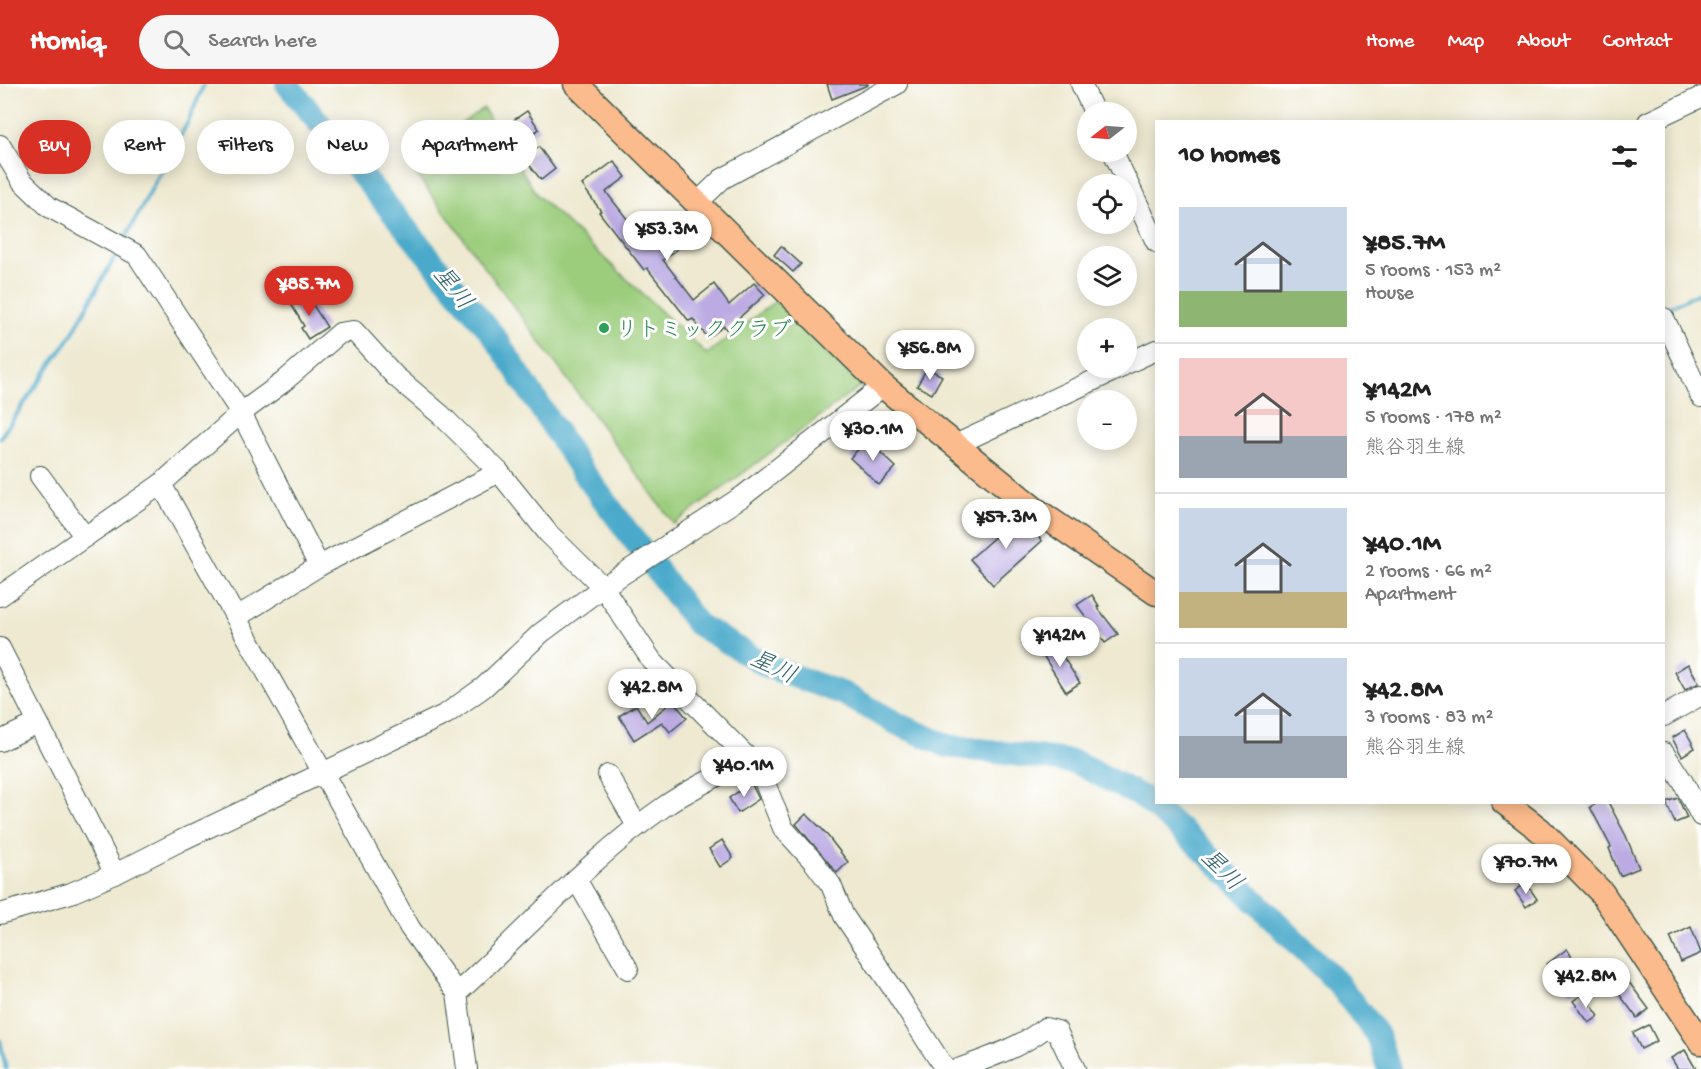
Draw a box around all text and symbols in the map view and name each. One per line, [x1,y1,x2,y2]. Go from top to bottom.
search box [139,15,559,69]
text: Homiq [30,26,103,59]
icon: search [160,26,193,59]
text: Search here [208,29,317,55]
text: Home [1366,30,1414,55]
text: Map [1447,30,1484,55]
text: About [1517,30,1570,55]
text: Contact [1603,30,1671,55]
north arrow [1077,102,1137,162]
map controls [1077,102,1137,450]
chip: Buy [18,120,91,174]
chip: Rent [103,120,185,174]
chip: Filters [197,120,294,174]
chip: New [306,120,389,174]
chip: Apartment [401,120,537,174]
icon: filters [1608,140,1641,173]
text: 10 homes [1179,141,1279,172]
button: locate [1077,174,1137,234]
pin: ¥53.3M [618,211,716,262]
text: ¥53.3M [637,219,697,242]
text: ¥85.7M [1365,229,1445,260]
icon: home [1227,231,1299,303]
button: layers [1077,246,1137,306]
text: 5 rooms · 153 m² [1365,260,1501,283]
water label: 星川 [425,261,478,317]
pin: ¥85.7M [260,266,358,317]
text: ¥85.7M [278,274,340,297]
text: House [1365,283,1414,306]
place label: リトミッククラブ [616,318,792,345]
button: + [1077,318,1137,378]
marker: リトミッククラブ [597,321,611,335]
pin: ¥56.8M [881,330,979,381]
text: ¥56.8M [899,338,961,361]
text: ¥142M [1365,376,1431,407]
icon: home [1227,382,1299,454]
button: − [1077,390,1137,450]
text: 5 rooms · 178 m² [1365,407,1502,430]
pin: ¥30.1M [824,411,922,462]
text: ¥30.1M [843,419,903,442]
text: 熊谷羽生線 [1365,438,1465,461]
pin: ¥57.3M [957,499,1055,550]
text: ¥57.3M [976,507,1036,530]
text: ¥40.1M [1365,530,1441,561]
icon: home [1227,532,1299,604]
text: 2 rooms · 66 m² [1365,561,1492,584]
text: Apartment [1365,584,1455,607]
pin: ¥142M [1018,617,1102,668]
text: ¥142M [1035,625,1085,648]
water label: 星川 [745,646,800,692]
pin: ¥42.8M [603,669,701,720]
text: ¥42.8M [1365,676,1443,707]
text: ¥42.8M [622,677,682,700]
icon: home [1227,682,1299,754]
text: 3 rooms · 83 m² [1365,707,1493,730]
text: 熊谷羽生線 [1365,738,1465,761]
pin: ¥40.1M [695,747,793,798]
text: ¥40.1M [715,755,773,778]
water label: 星川 [1193,844,1248,899]
pin: ¥70.7M [1477,844,1575,895]
text: ¥70.7M [1495,852,1557,875]
pin: ¥42.8M [1537,958,1635,1009]
text: ¥42.8M [1556,966,1616,989]

